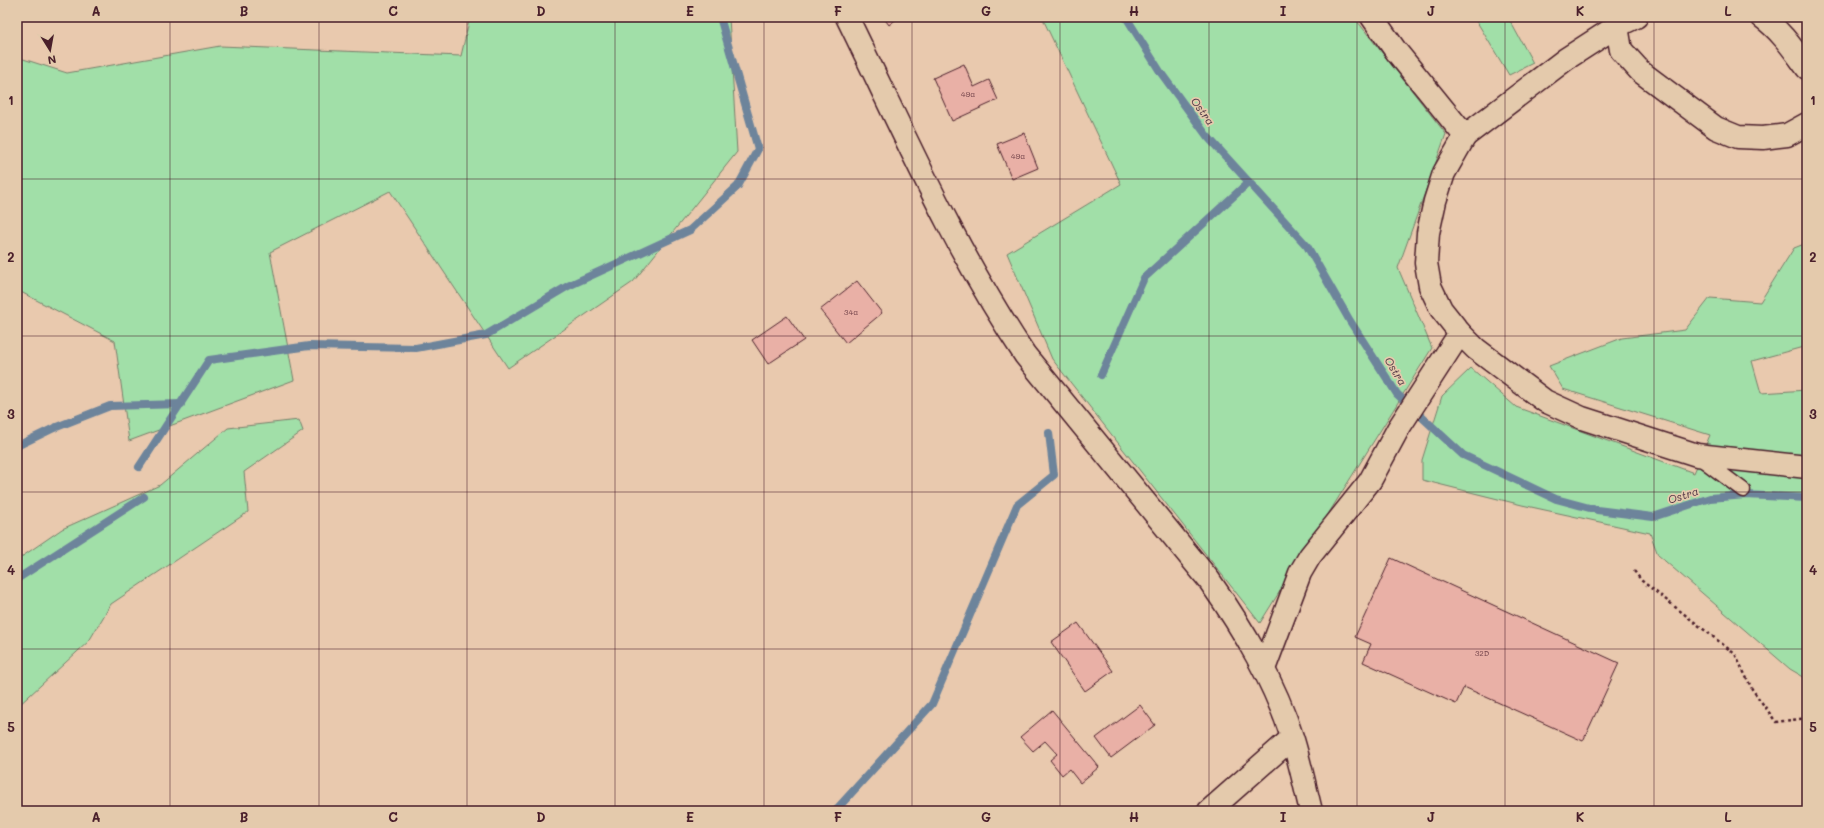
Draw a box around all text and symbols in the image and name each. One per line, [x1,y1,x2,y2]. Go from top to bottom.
text: A [91,2,101,19]
text: B [240,2,249,19]
text: C [388,2,398,19]
text: D [536,2,546,19]
text: E [686,2,694,19]
text: F [834,2,842,19]
text: G [981,2,991,19]
text: H [1129,2,1139,19]
text: I [1280,2,1287,19]
text: J [1427,2,1435,19]
text: K [1576,2,1585,19]
text: L [1724,2,1732,19]
north arrow [30,30,70,70]
text: N [46,52,58,68]
house number: 49a [961,89,975,99]
text: 1 [8,91,14,108]
text: 1 [1810,91,1816,108]
water label: Ostra [1188,94,1218,128]
house number: 49a [1011,151,1025,161]
text: 2 [7,248,15,265]
text: 2 [1809,248,1817,265]
house number: 34a [844,307,858,317]
water label: Ostra [1382,354,1411,388]
text: 3 [7,405,15,422]
text: 3 [1809,405,1817,422]
water label: Ostra [1666,483,1700,507]
text: 4 [7,561,15,578]
text: 4 [1809,561,1817,578]
house number: 32D [1475,648,1490,658]
text: 5 [7,718,15,735]
text: 5 [1809,718,1817,735]
text: A [91,808,101,825]
text: B [240,808,249,825]
text: C [388,808,398,825]
text: D [536,808,546,825]
text: E [686,808,694,825]
text: F [834,808,842,825]
text: G [981,808,991,825]
text: H [1129,808,1139,825]
text: I [1280,808,1287,825]
text: J [1427,808,1435,825]
text: K [1576,808,1585,825]
text: L [1724,808,1732,825]

